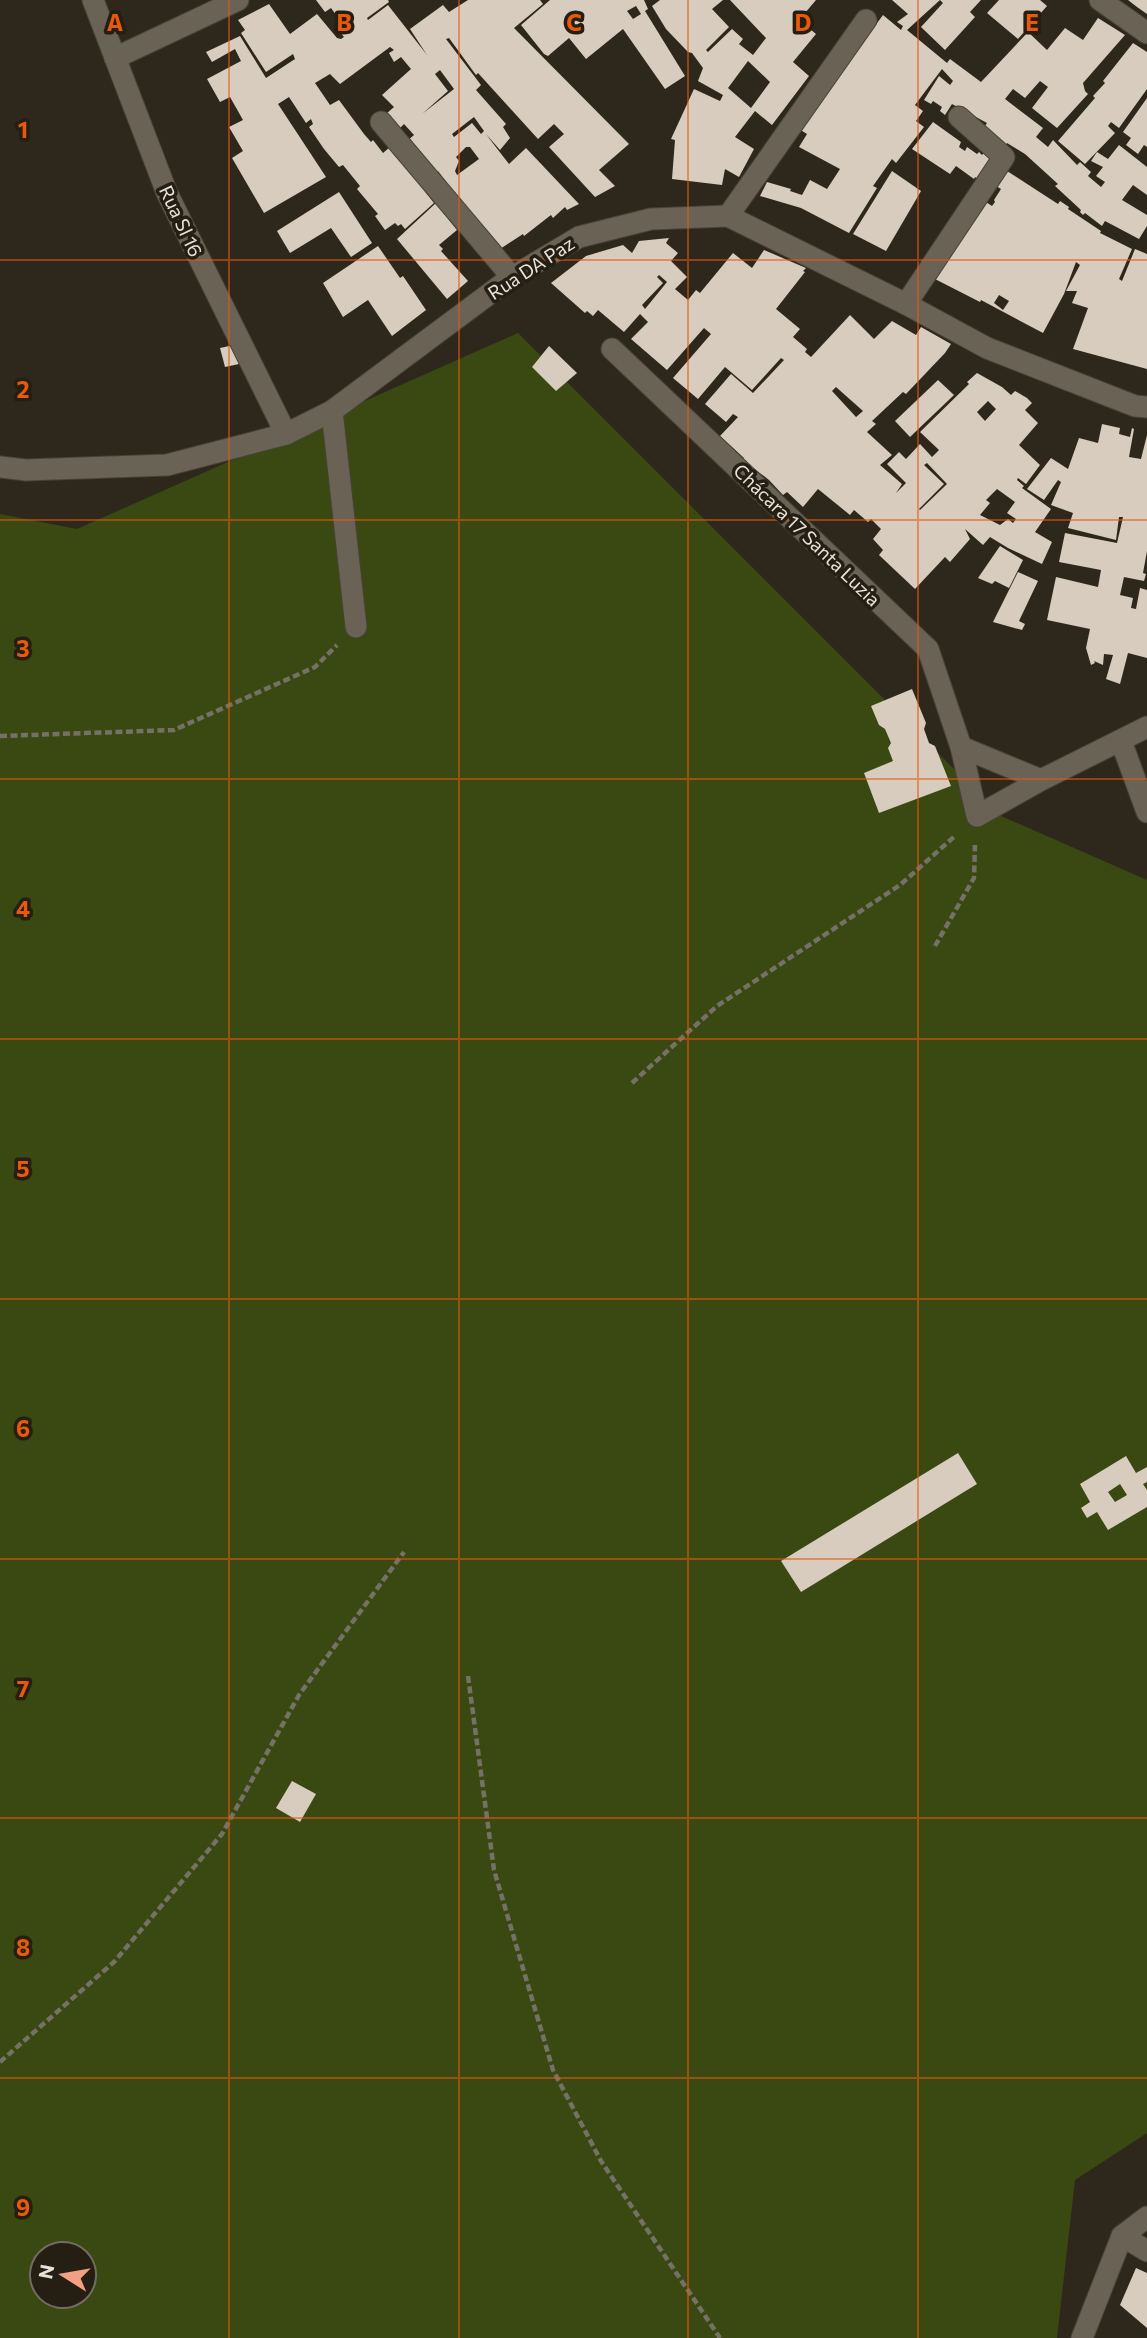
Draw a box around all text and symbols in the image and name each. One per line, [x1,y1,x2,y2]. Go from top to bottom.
text: A [107,8,124,36]
text: B [336,8,352,36]
text: C [566,8,582,36]
text: D [795,8,812,36]
text: E [1025,8,1039,36]
text: 1 [18,115,28,143]
street label: Rua Sl 16 [155,181,208,260]
street label: Rua DA Paz [483,231,578,304]
text: 2 [16,375,30,403]
street label: Chácara 17 Santa Luzia [729,459,885,611]
text: 3 [16,634,30,662]
text: 4 [16,894,30,922]
text: 5 [16,1154,30,1182]
text: 6 [16,1414,30,1442]
text: 7 [17,1674,29,1702]
text: 8 [16,1933,30,1961]
text: 9 [16,2193,30,2221]
north arrow [28,2240,98,2310]
text: N [33,2262,58,2281]

